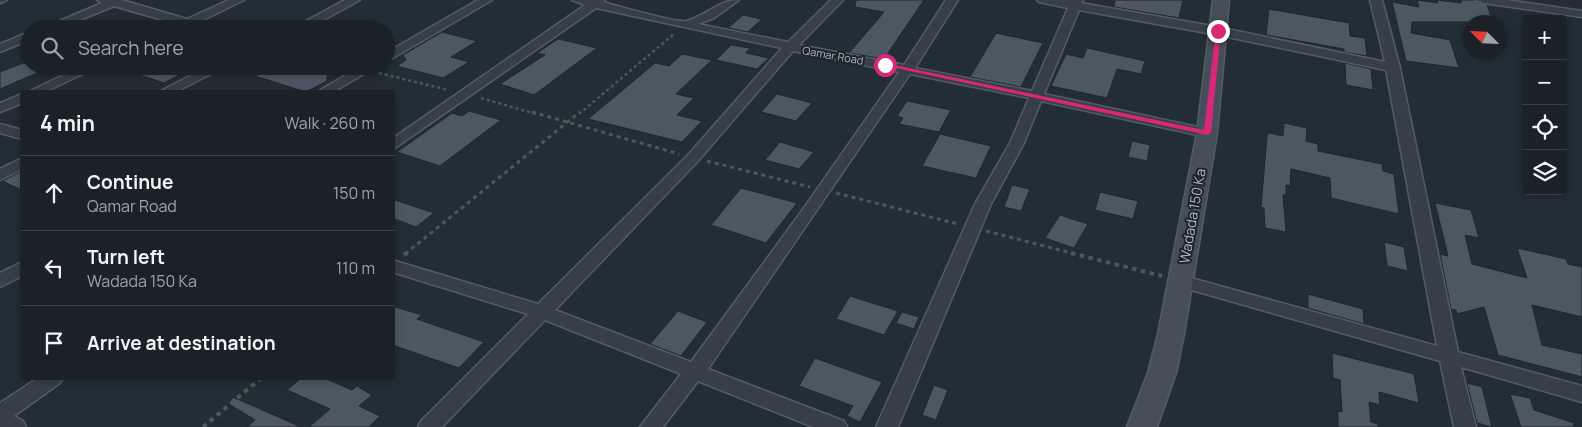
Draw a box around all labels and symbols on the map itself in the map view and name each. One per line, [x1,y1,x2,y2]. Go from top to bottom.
north arrow [1462,15,1507,60]
route end [1207,20,1230,43]
street label: Qamar Road [801,42,865,68]
route start [874,54,897,77]
street label: Wadada 150 Ka [1174,167,1210,265]

